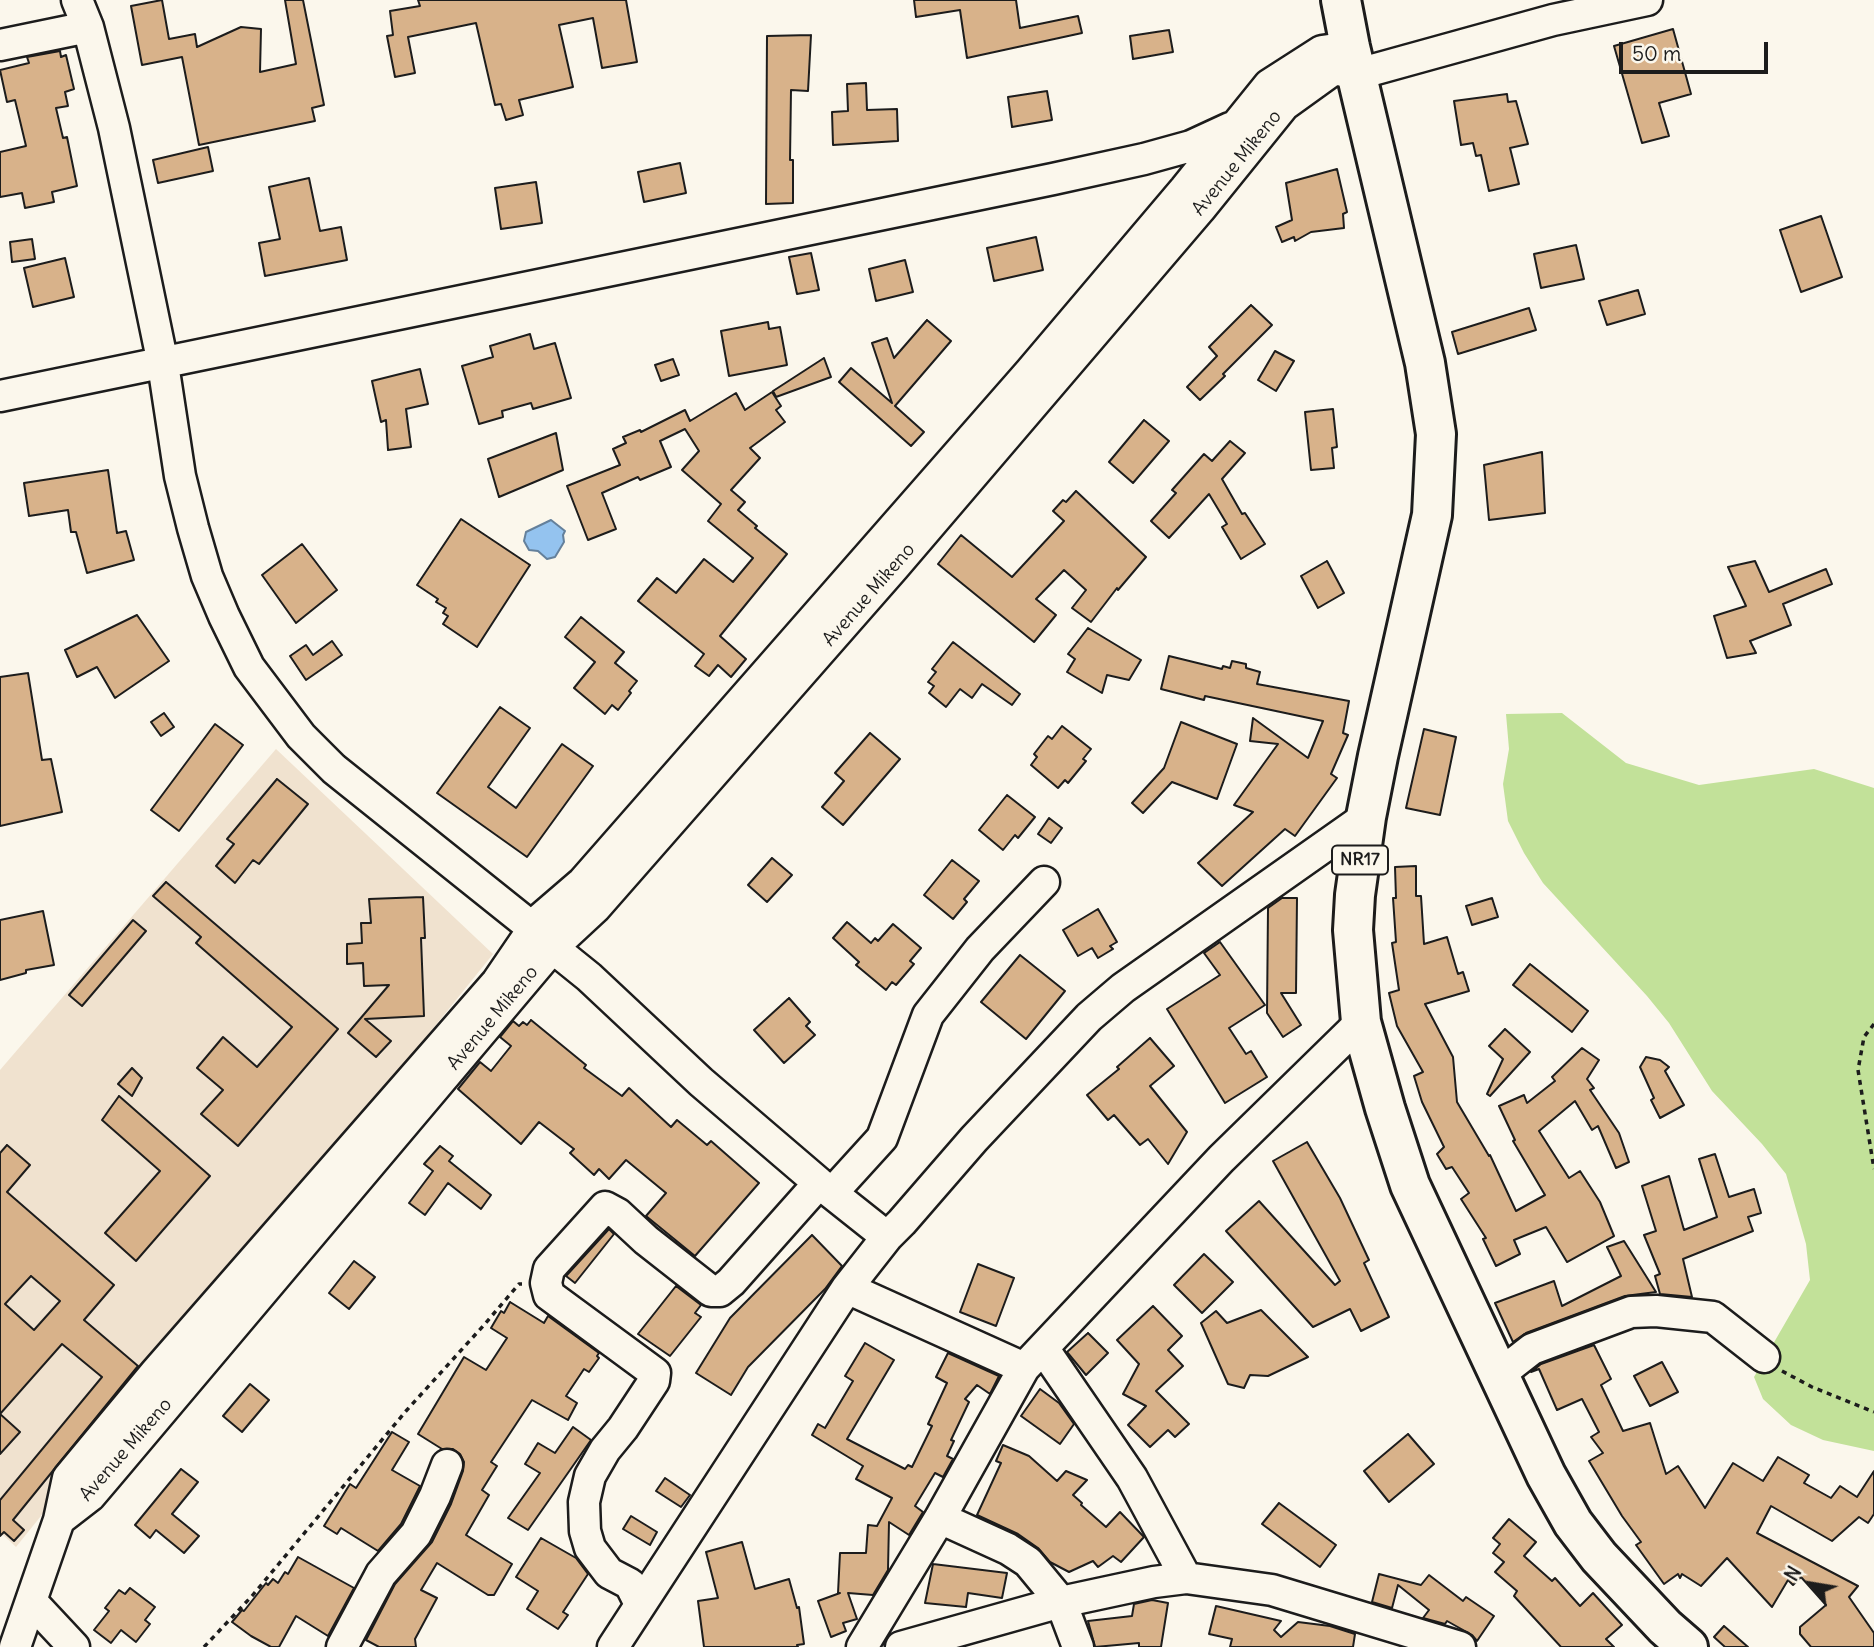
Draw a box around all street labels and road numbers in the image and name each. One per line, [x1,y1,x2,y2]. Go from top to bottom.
street label: Avenue Mikeno [1187,106,1287,220]
street label: Avenue Mikeno [818,539,920,651]
road number: NR17 [1332,846,1388,874]
street label: Avenue Mikeno [443,961,543,1075]
street label: Avenue Mikeno [75,1394,177,1506]

